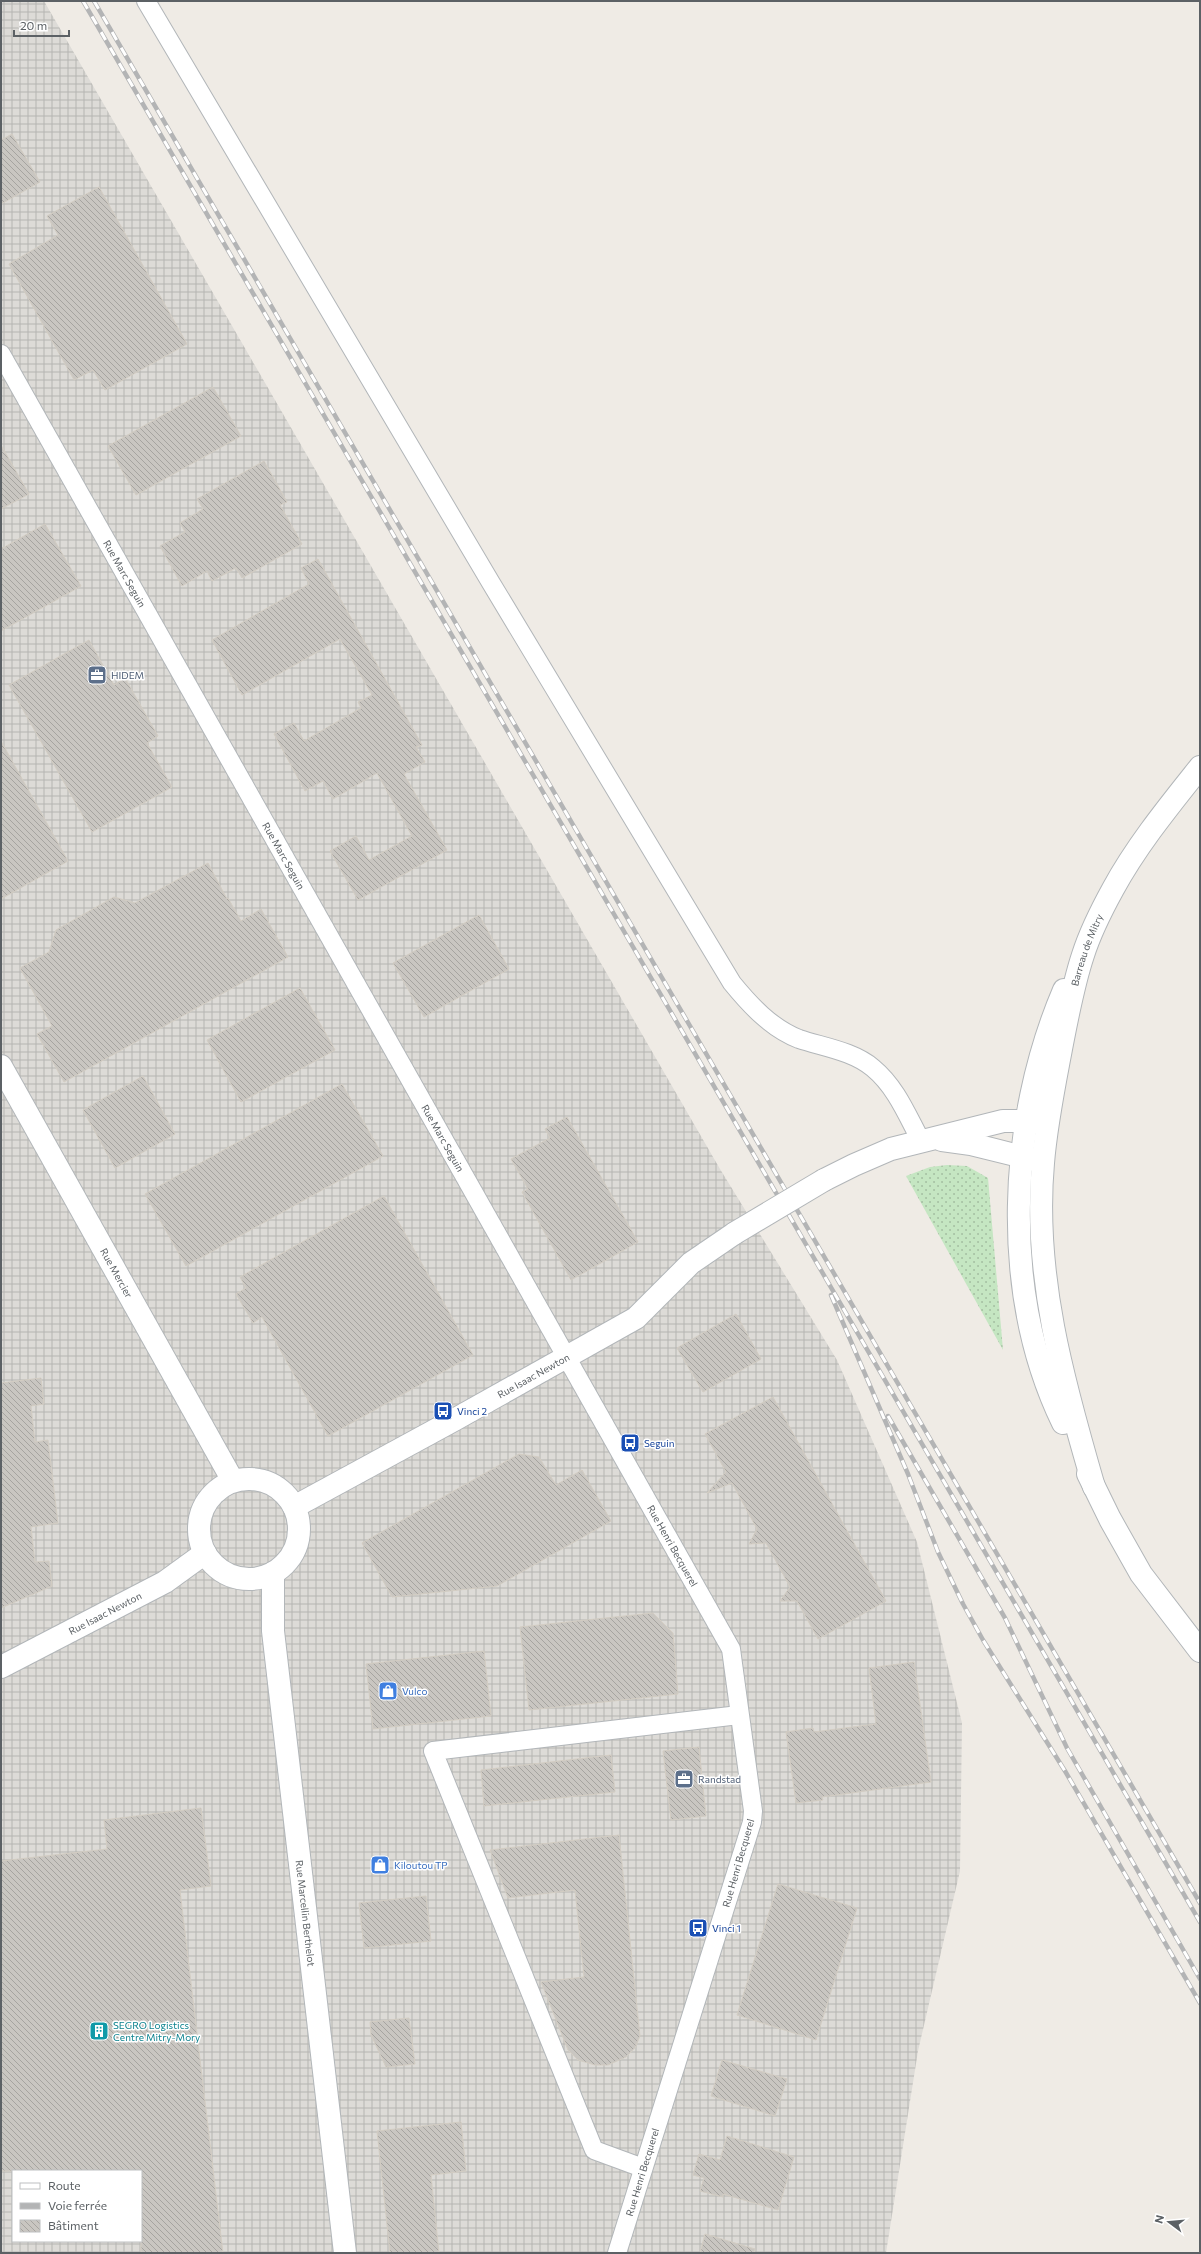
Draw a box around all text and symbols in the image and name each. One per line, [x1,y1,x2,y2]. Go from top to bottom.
scale bar [14,12,69,38]
text: 20 m [20,18,47,32]
street label: Rue Marc Seguin [101,538,148,609]
office icon: HIDEM [86,664,108,686]
place label: HIDEM [111,669,144,681]
street label: Rue Marc Seguin [260,820,308,892]
street label: Barreau de Mitry [1068,912,1105,987]
street label: Rue Marc Seguin [419,1102,467,1174]
street label: Rue Mercier [98,1246,135,1300]
street label: Rue Isaac Newton [495,1351,571,1401]
bus stop icon: Vinci 2 [432,1400,454,1422]
place label: Vinci 2 [457,1405,488,1417]
bus stop icon: Seguin [619,1432,641,1454]
place label: Seguin [644,1437,674,1449]
street label: Rue Henri Becquerel [645,1503,700,1589]
street label: Rue Isaac Newton [66,1589,143,1637]
shop icon: Vulco [377,1680,399,1702]
place label: Vulco [402,1685,427,1697]
office icon: Randstad [673,1768,695,1790]
place label: Randstad [698,1773,741,1785]
street label: Rue Henri Becquerel [720,1817,756,1909]
shop icon: Kiloutou TP [369,1854,391,1876]
street label: Rue Marcellin Berthelot [294,1859,318,1967]
place label: Kiloutou TP [394,1859,448,1871]
bus stop icon: Vinci 1 [687,1917,709,1939]
place label: Vinci 1 [712,1922,741,1934]
place label: SEGRO Logistics Centre Mitry-Mory [113,2019,200,2043]
building icon: SEGRO Logistics Centre Mitry-Mory [88,2020,110,2042]
street label: Rue Henri Becquerel [623,2127,661,2217]
legend [12,2170,142,2242]
text: Route [48,2178,81,2192]
text: Voie ferrée [48,2198,107,2212]
north arrow [1149,2202,1189,2242]
text: N [1152,2213,1166,2225]
text: Bâtiment [48,2218,99,2232]

